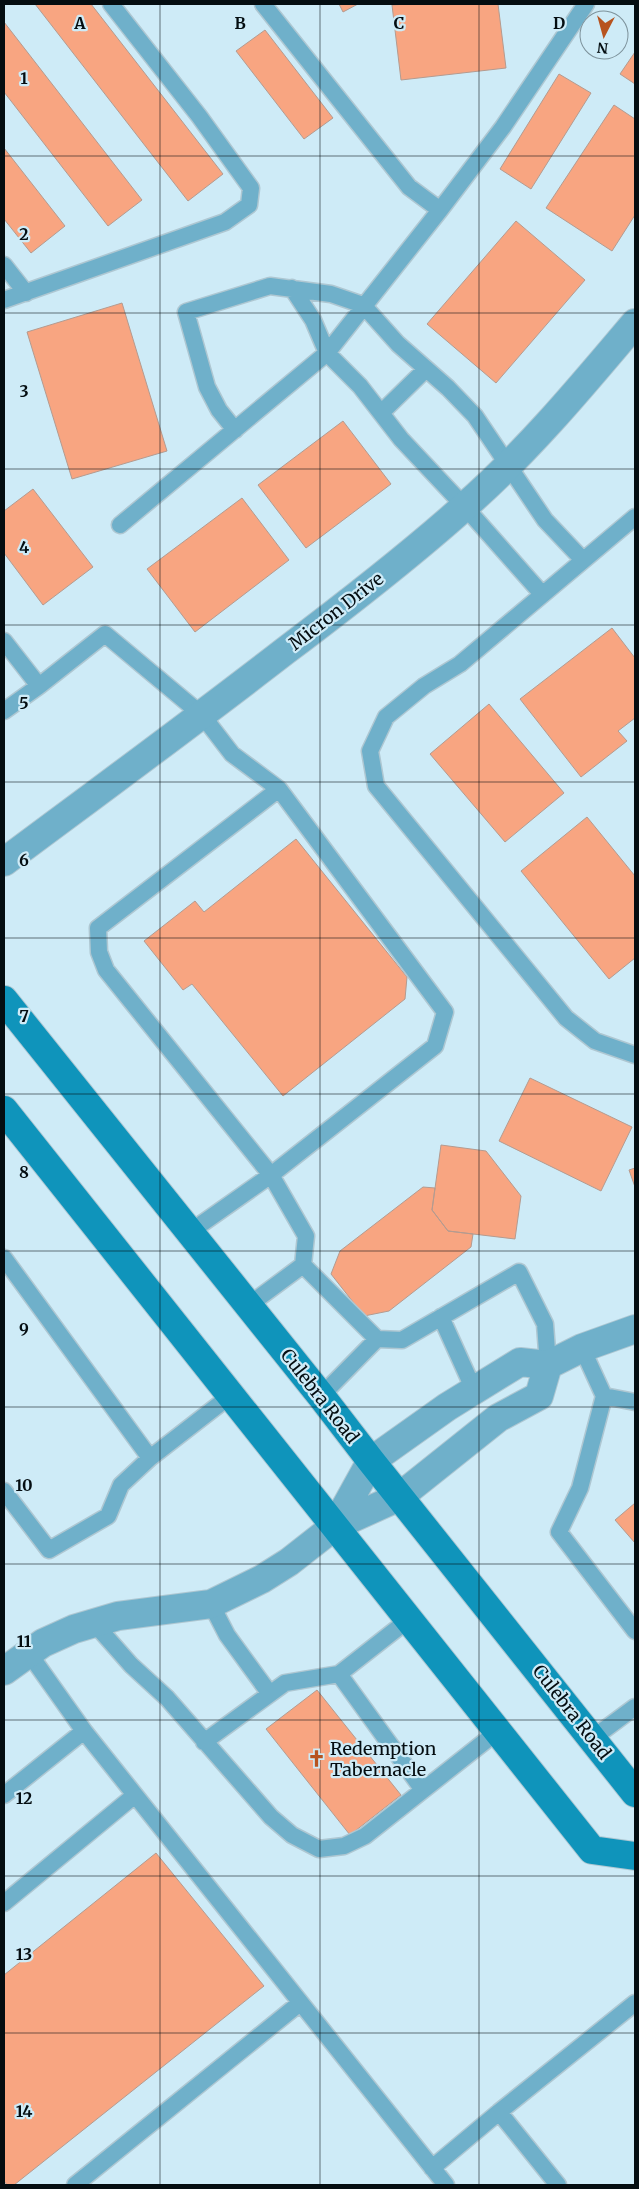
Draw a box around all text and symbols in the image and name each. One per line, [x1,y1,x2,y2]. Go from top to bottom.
north arrow [579,10,629,60]
text: A [73,13,86,33]
text: B [234,13,246,33]
text: C [394,13,404,33]
text: D [553,13,565,33]
text: N [596,38,609,57]
text: 1 [20,68,28,88]
text: 2 [19,224,29,244]
text: 3 [19,381,29,401]
text: 4 [19,537,29,557]
street label: Micron Drive [284,567,388,655]
text: 5 [19,693,29,713]
text: 6 [19,850,29,870]
text: 7 [19,1006,29,1026]
text: 8 [19,1162,29,1182]
text: 9 [19,1319,29,1339]
street label: Culebra Road [276,1344,364,1448]
text: 10 [15,1475,33,1495]
text: 11 [17,1631,32,1651]
street label: Culebra Road [528,1660,616,1764]
place label: Redemption Tabernacle [330,1737,436,1781]
church icon: Redemption Tabernacle [306,1748,326,1768]
text: 12 [16,1788,32,1808]
text: 13 [16,1944,32,1964]
text: 14 [16,2101,32,2121]

